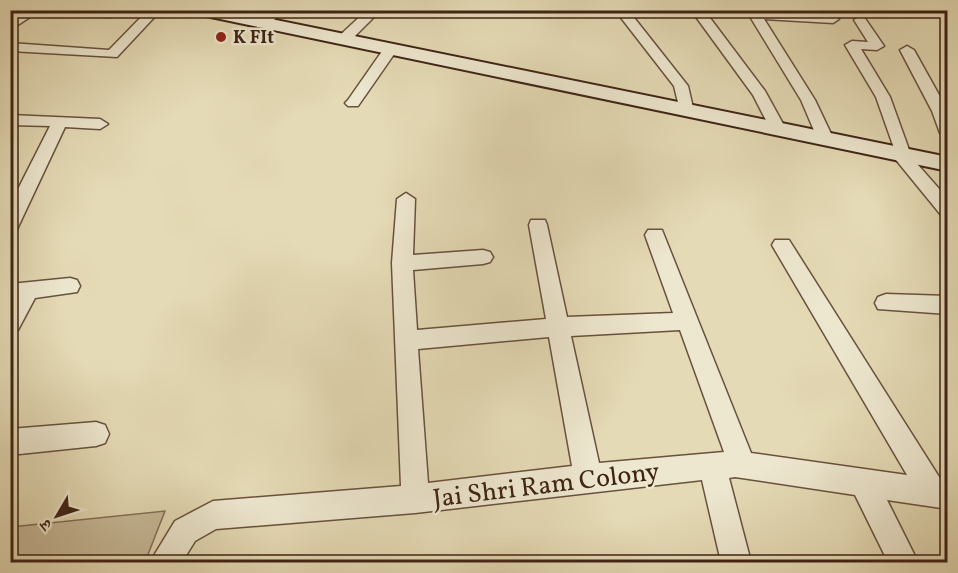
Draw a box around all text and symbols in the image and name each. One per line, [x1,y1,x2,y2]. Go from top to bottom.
place label: K FIt [233,26,274,51]
marker: K FIt [214,30,228,44]
street label: Jai Shri Ram Colony [431,454,662,518]
north arrow [27,486,87,546]
text: उ [35,513,59,535]

